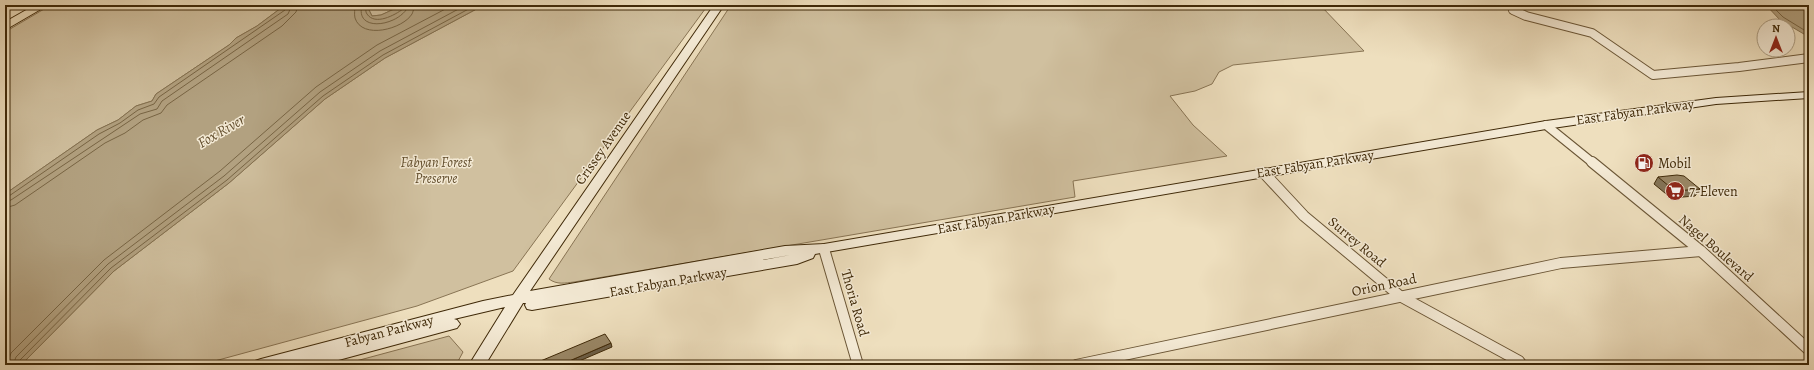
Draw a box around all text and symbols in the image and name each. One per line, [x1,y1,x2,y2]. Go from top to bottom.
north arrow [1756,18,1796,58]
text: N [1772,21,1780,36]
street label: East Fabyan Parkway [1575,94,1696,130]
street label: Crissey Avenue [571,107,635,189]
water label: Fox River [194,109,249,153]
street label: East Fabyan Parkway [1255,145,1376,183]
fuel station icon: Mobil [1633,152,1655,174]
park label: Fabyan Forest Preserve [400,153,473,188]
place label: Mobil [1658,154,1692,173]
supermarket icon: 7-Eleven [1664,180,1686,202]
place label: 7-Eleven [1689,182,1738,201]
street label: East Fabyan Parkway [936,199,1057,239]
street label: Nagel Boulevard [1674,210,1758,286]
street label: Surrey Road [1324,212,1390,272]
street label: East Fabyan Parkway [608,262,729,302]
street label: Thoria Road [836,267,874,339]
street label: Orion Road [1350,269,1419,301]
street label: Fabyan Parkway [342,310,436,352]

